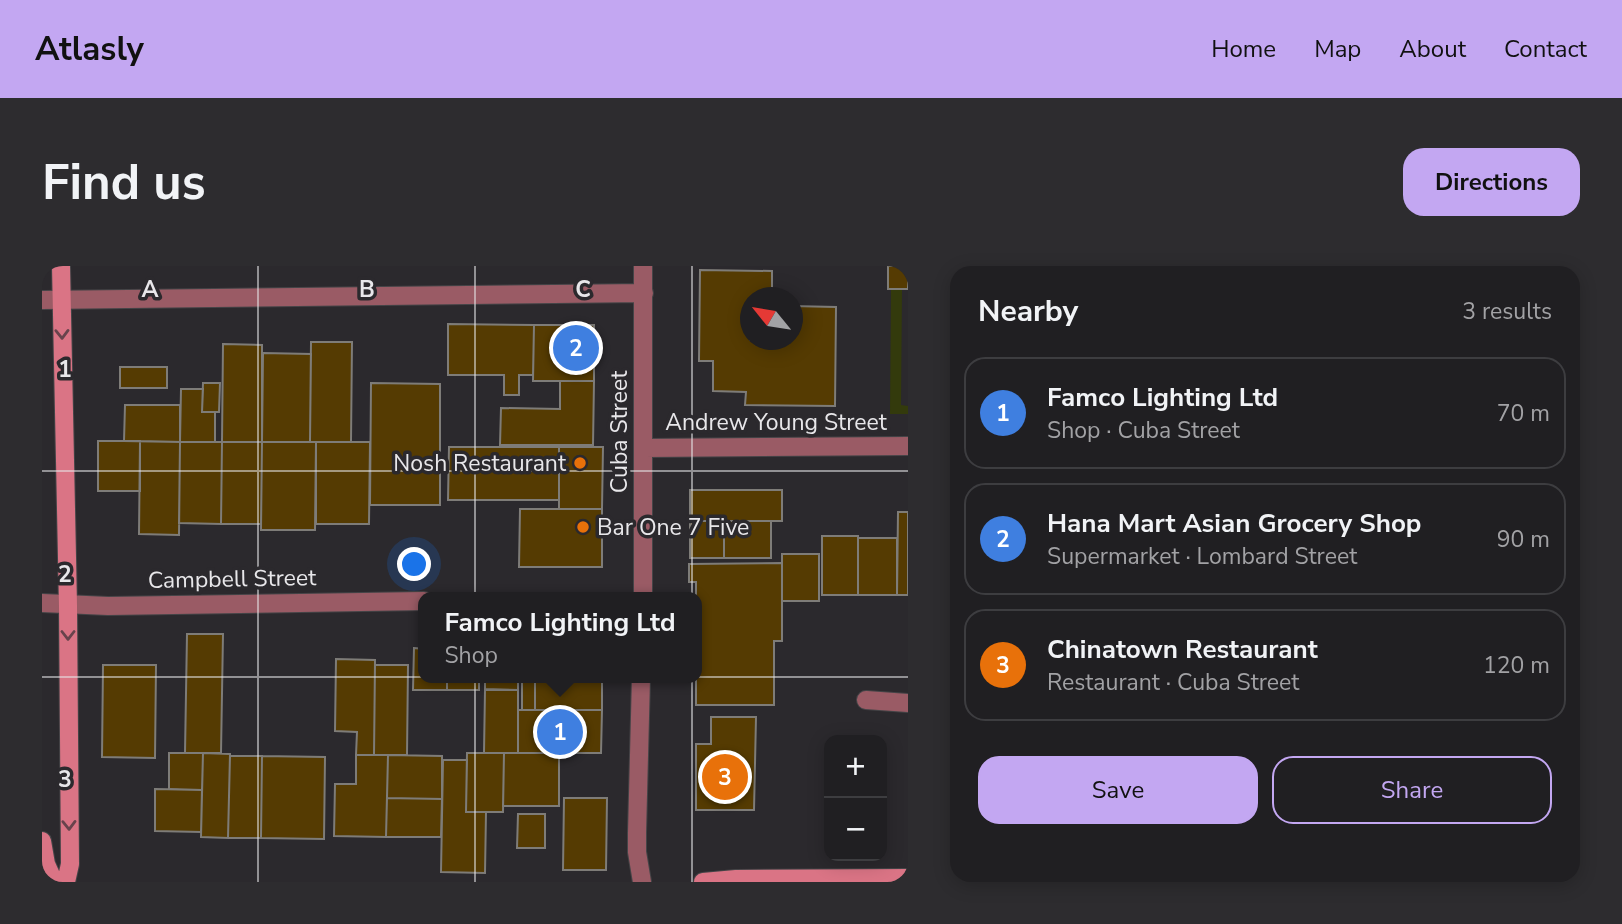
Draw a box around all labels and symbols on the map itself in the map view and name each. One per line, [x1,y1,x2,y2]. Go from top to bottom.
text: A [141,274,159,305]
text: B [359,274,375,305]
text: C [575,274,591,305]
north arrow [740,287,803,350]
pin: 2 [553,322,599,374]
one-way arrow [54,329,70,340]
text: 1 [58,354,72,385]
street label: Cuba Street [604,370,635,493]
street label: Andrew Young Street [665,407,888,438]
place label: Nosh Restaurant [393,448,567,479]
marker: Nosh Restaurant [572,455,588,471]
place label: Bar One 7 Five [597,512,749,543]
marker: Bar One 7 Five [575,519,591,535]
your location [397,547,431,581]
text: 2 [58,559,72,590]
street label: Campbell Street [148,562,317,596]
one-way arrow [60,630,76,641]
pin: 1 [537,706,583,758]
pin: 3 [702,751,748,803]
text: 3 [58,764,72,795]
one-way arrow [62,820,77,831]

